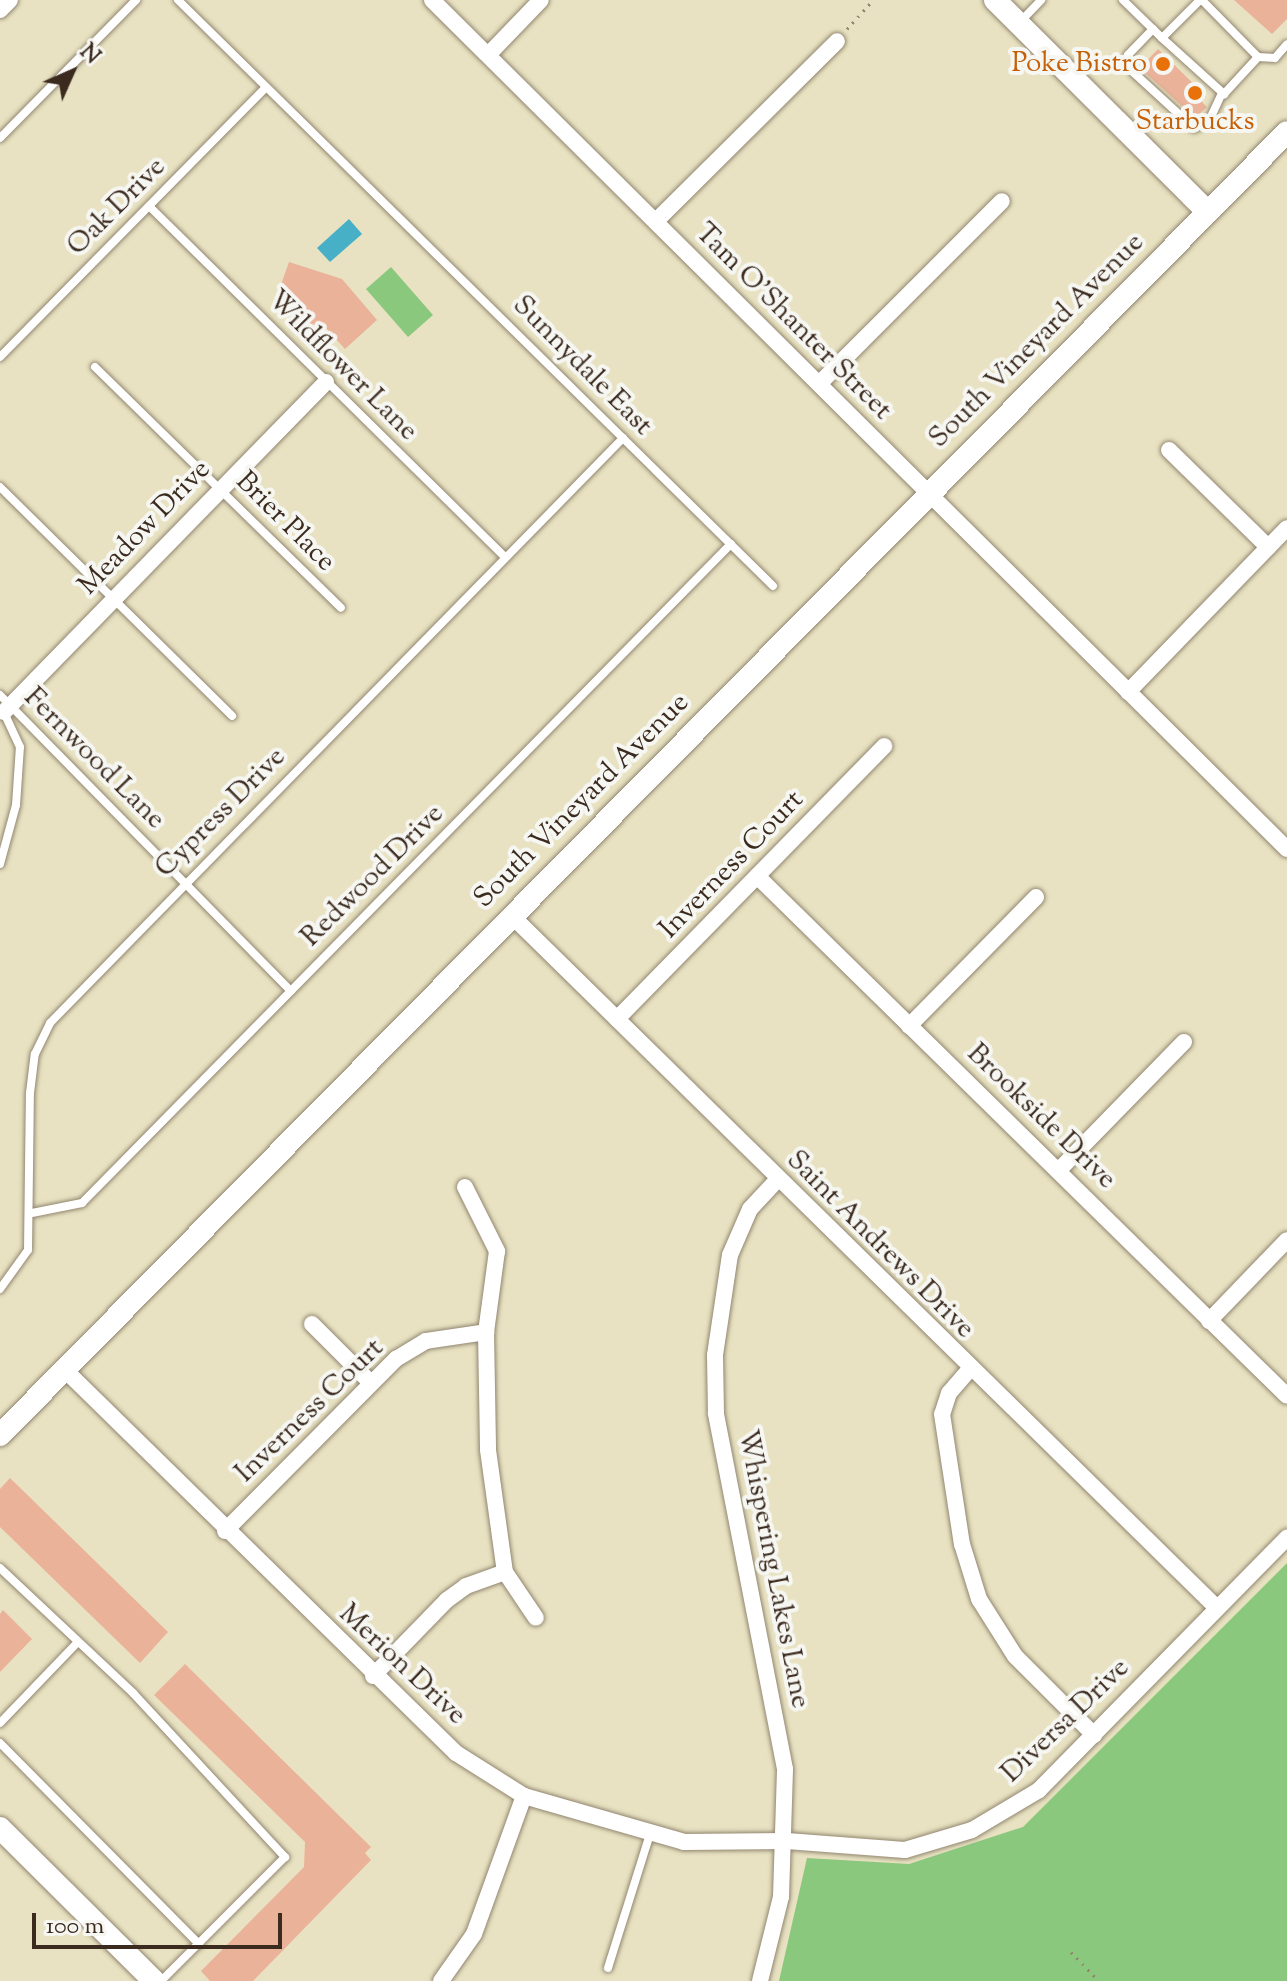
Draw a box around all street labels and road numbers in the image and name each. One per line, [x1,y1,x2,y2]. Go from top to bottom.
street label: Oak Drive [61,151,173,263]
street label: Tam O'Shanter Street [688,217,898,427]
street label: South Vineyard Avenue [923,227,1151,455]
street label: Wildflower Lane [260,284,424,448]
street label: Sunnydale East [505,289,659,443]
street label: Meadow Drive [72,453,218,603]
street label: Brier Place [228,465,342,579]
street label: Fernwood Lane [16,681,172,837]
street label: South Vineyard Avenue [468,687,696,915]
street label: Cypress Drive [149,741,293,885]
street label: Inverness Court [653,784,811,946]
street label: Redwood Drive [295,798,451,954]
street label: Brookside Drive [959,1037,1123,1197]
street label: Saint Andrews Drive [779,1144,981,1346]
street label: Inverness Court [229,1332,391,1490]
street label: Whispering Lakes Lane [730,1427,816,1711]
street label: Merion Drive [331,1598,473,1732]
street label: Diversa Drive [995,1652,1137,1790]

